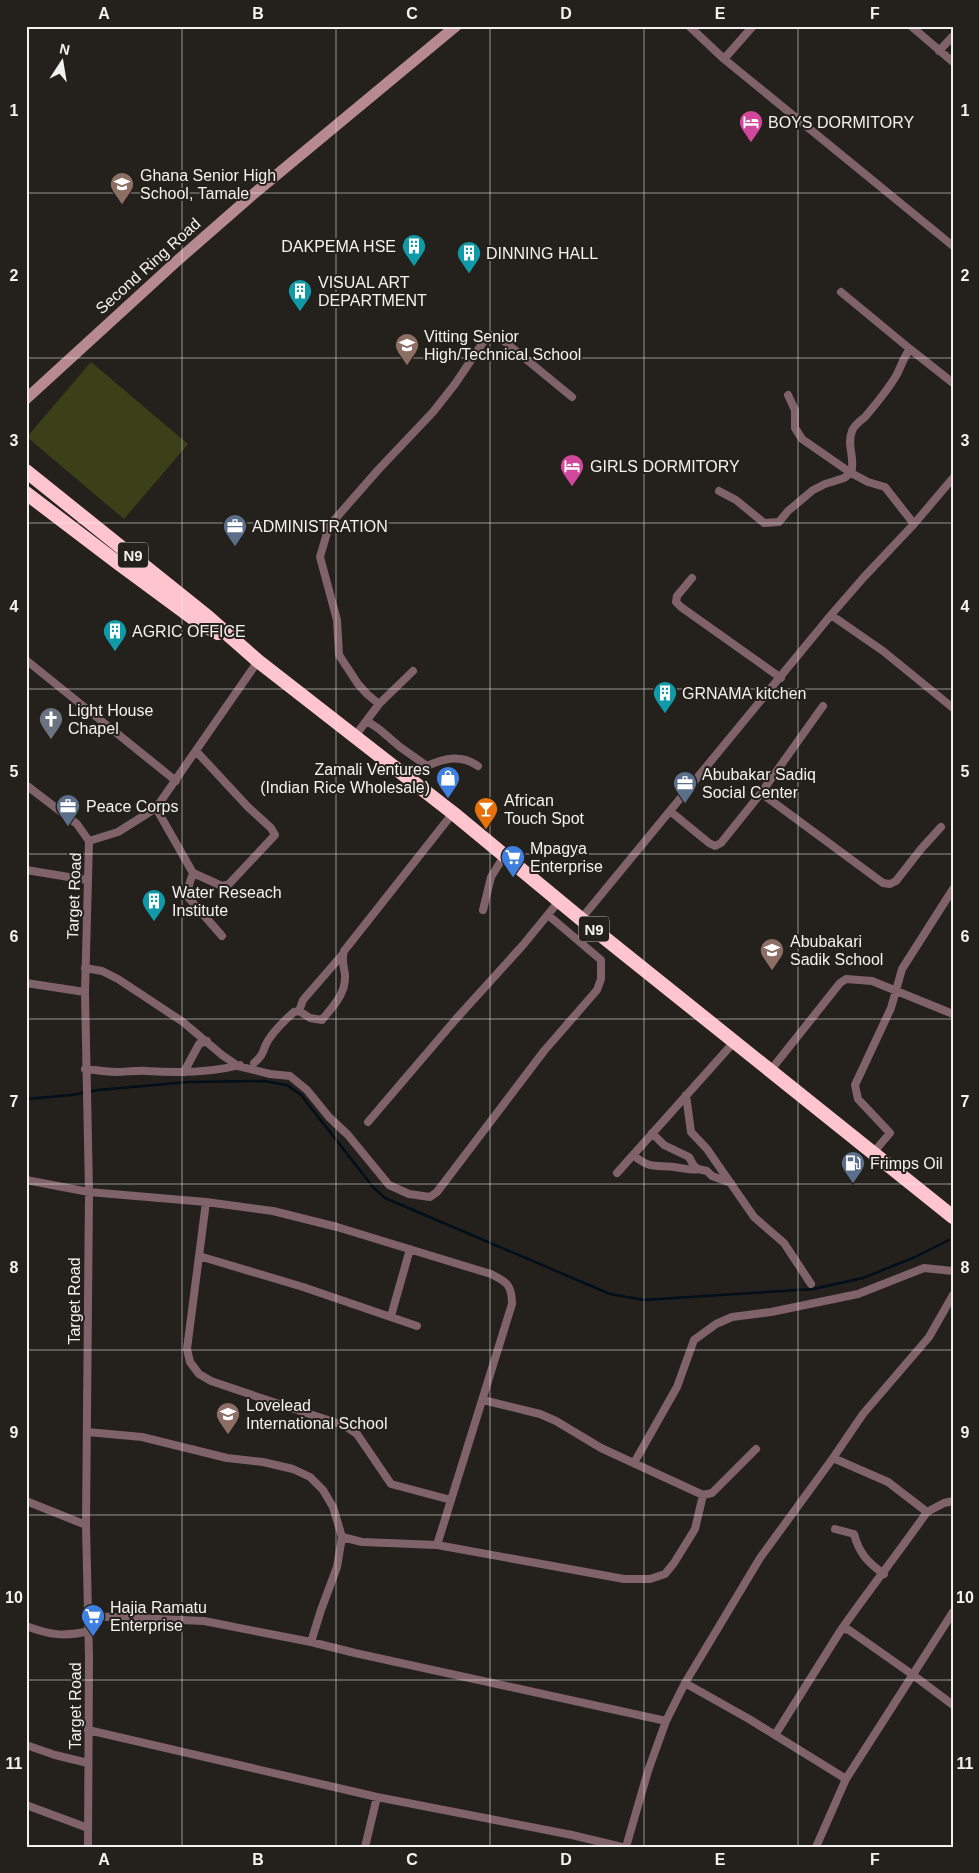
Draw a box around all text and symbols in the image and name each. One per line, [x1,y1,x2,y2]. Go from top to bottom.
text: A [98,5,110,22]
text: B [252,5,264,22]
text: C [406,5,418,22]
text: D [560,5,572,22]
text: E [715,5,726,22]
text: F [870,5,880,22]
north arrow [38,38,88,88]
text: N [58,40,71,58]
text: 1 [10,102,19,119]
text: 1 [961,102,970,119]
hotel icon: BOYS DORMITORY [738,109,764,143]
place label: BOYS DORMITORY [768,114,914,131]
place label: Ghana Senior High School, Tamale [140,167,276,202]
school or university icon: Ghana Senior High School, Tamale [109,171,135,205]
street label: Second Ring Road [92,215,204,317]
building icon: DAKPEMA HSE [401,233,427,267]
place label: DAKPEMA HSE [281,238,396,255]
building icon: DINNING HALL [456,240,482,274]
place label: DINNING HALL [486,245,598,262]
text: 2 [10,267,19,284]
text: 2 [961,267,970,284]
place label: VISUAL ART DEPARTMENT [318,274,427,309]
building icon: VISUAL ART DEPARTMENT [287,278,313,312]
place label: Vitting Senior High/Technical School [424,328,581,363]
school or university icon: Vitting Senior High/Technical School [394,332,420,366]
text: 3 [10,432,19,449]
text: 3 [961,432,970,449]
hotel icon: GIRLS DORMITORY [559,453,585,487]
place label: GIRLS DORMITORY [590,458,740,475]
office icon: ADMINISTRATION [222,513,248,547]
place label: ADMINISTRATION [252,518,388,535]
road number: N9 [118,542,148,568]
text: 4 [10,598,19,615]
text: 4 [961,598,970,615]
building icon: AGRIC OFFICE [102,618,128,652]
place label: AGRIC OFFICE [132,623,246,640]
building icon: GRNAMA kitchen [652,680,678,714]
place label: GRNAMA kitchen [682,685,806,702]
place label: Light House Chapel [68,702,153,737]
church icon: Light House Chapel [38,706,64,740]
place label: Zamali Ventures (Indian Rice Wholesale) [260,761,430,796]
text: 5 [10,763,19,780]
text: 5 [961,763,970,780]
shop icon: Zamali Ventures (Indian Rice Wholesale) [435,765,461,799]
place label: Abubakar Sadiq Social Center [702,766,816,801]
office icon: Abubakar Sadiq Social Center [672,770,698,804]
place label: African Touch Spot [504,792,585,827]
office icon: Peace Corps [55,793,81,827]
bar icon: African Touch Spot [473,796,499,830]
place label: Peace Corps [86,798,179,815]
place label: Mpagya Enterprise [530,840,603,875]
supermarket icon: Mpagya Enterprise [500,844,526,878]
street label: Target Road [64,852,84,940]
place label: Water Reseach Institute [172,884,282,919]
building icon: Water Reseach Institute [141,888,167,922]
road number: N9 [579,916,609,942]
text: 6 [10,928,19,945]
text: 6 [961,928,970,945]
place label: Abubakari Sadik School [790,933,883,968]
school or university icon: Abubakari Sadik School [759,937,785,971]
text: 7 [10,1093,19,1110]
text: 7 [961,1093,970,1110]
fuel station icon: Frimps Oil [840,1150,866,1184]
place label: Frimps Oil [870,1155,943,1172]
street label: Target Road [66,1257,83,1345]
text: 8 [10,1259,19,1276]
text: 8 [961,1259,970,1276]
place label: Lovelead International School [246,1397,387,1432]
school or university icon: Lovelead International School [215,1401,241,1435]
text: 9 [10,1424,19,1441]
text: 9 [961,1424,970,1441]
text: 10 [5,1589,23,1606]
text: 10 [956,1589,974,1606]
place label: Hajia Ramatu Enterprise [110,1599,207,1634]
supermarket icon: Hajia Ramatu Enterprise [80,1603,106,1637]
street label: Target Road [67,1662,84,1750]
text: 11 [6,1755,23,1772]
text: 11 [957,1755,974,1772]
text: A [98,1851,110,1868]
text: B [252,1851,264,1868]
text: C [406,1851,418,1868]
text: D [560,1851,572,1868]
text: E [715,1851,726,1868]
text: F [870,1851,880,1868]

